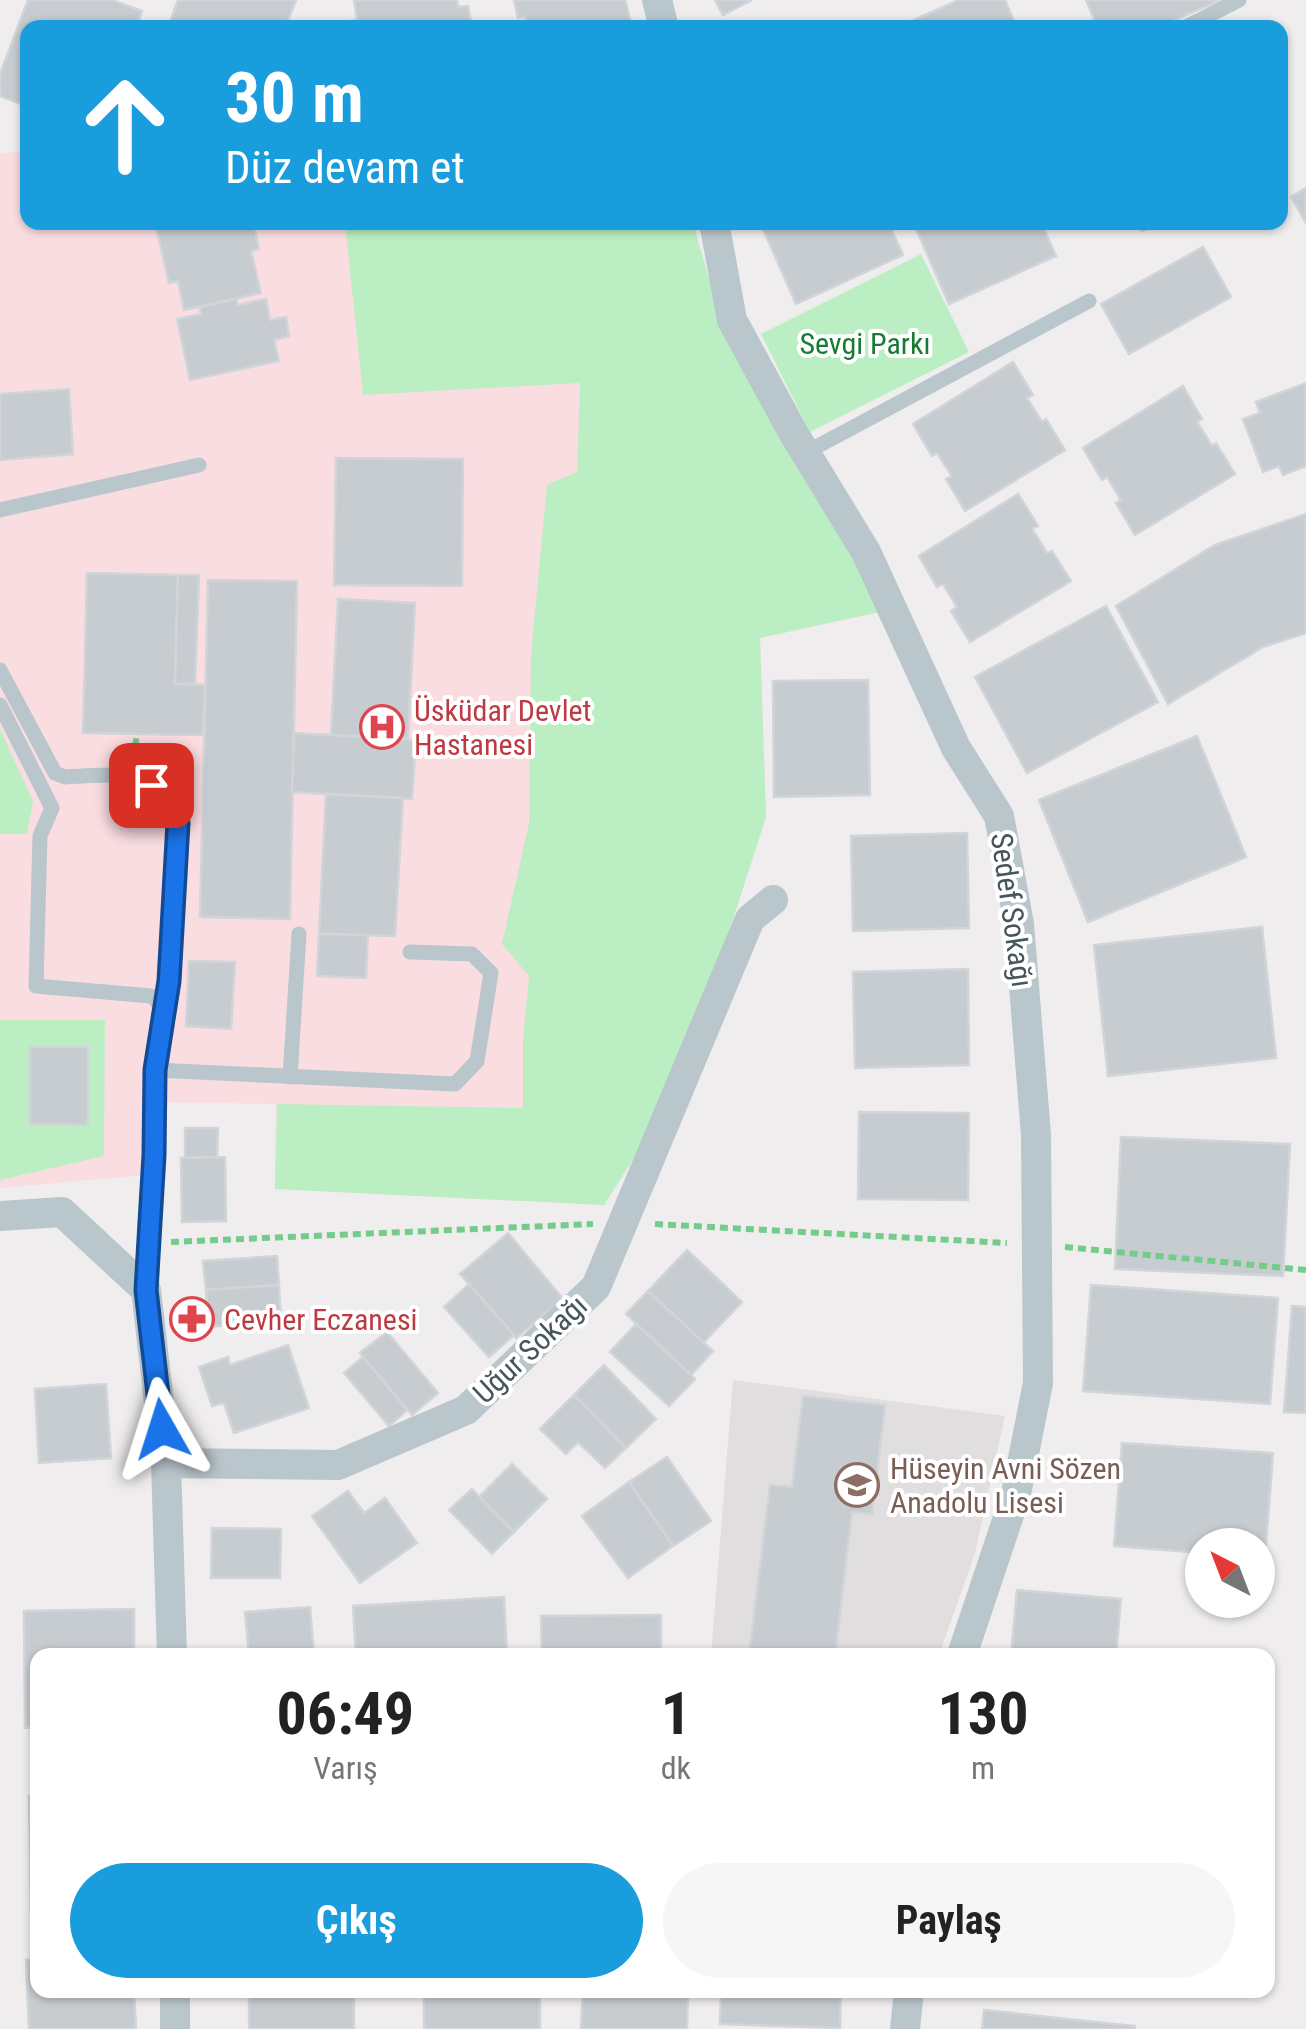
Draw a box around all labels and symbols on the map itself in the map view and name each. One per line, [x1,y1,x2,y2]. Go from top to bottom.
park label: Sevgi Parkı [799,326,931,361]
place label: Üsküdar Devlet Hastanesi [414,693,591,762]
hospital icon: Üsküdar Devlet Hastanesi [359,704,405,750]
pin [109,743,194,828]
street label: Sedef Sokağı [984,831,1040,989]
street label: Uğur Sokağı [466,1288,594,1410]
pharmacy icon: Cevher Eczanesi [169,1296,215,1342]
place label: Cevher Eczanesi [224,1302,417,1337]
position arrow [110,1377,214,1481]
place label: Hüseyin Avni Sözen Anadolu Lisesi [890,1451,1121,1520]
school or university icon: Hüseyin Avni Sözen Anadolu Lisesi [834,1462,880,1508]
north arrow [1185,1528,1275,1618]

